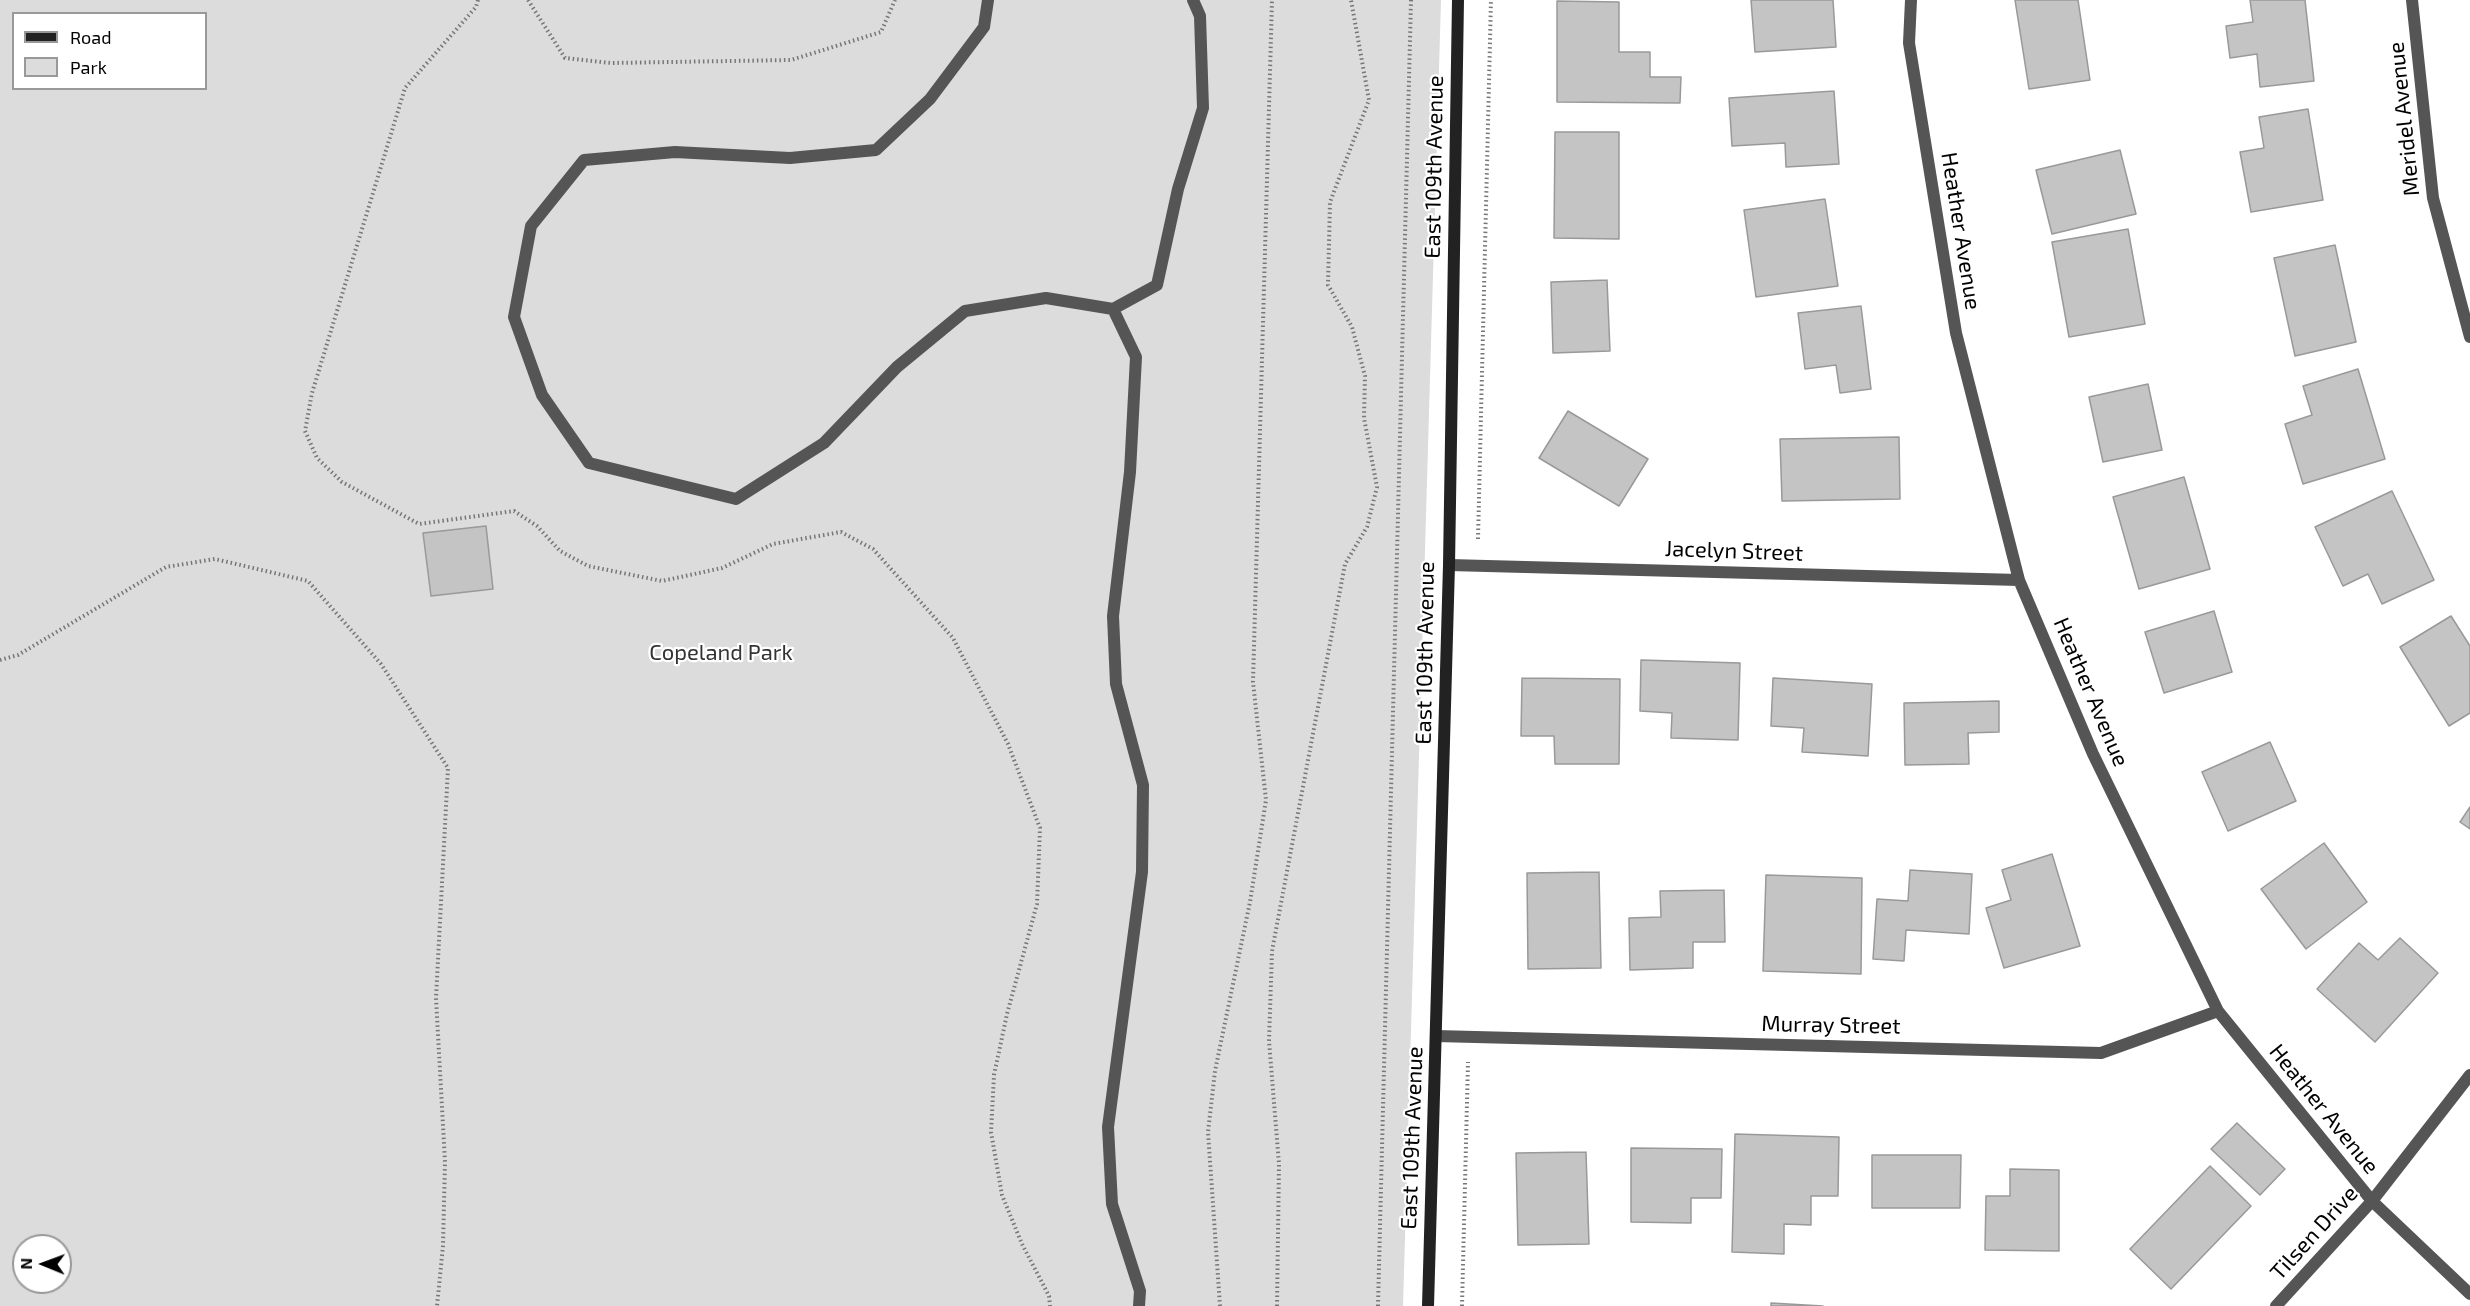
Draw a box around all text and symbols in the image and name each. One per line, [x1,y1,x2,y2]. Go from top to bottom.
legend [12,12,207,90]
text: Road [70,26,111,48]
street label: Meridel Avenue [2383,41,2425,197]
text: Park [70,56,107,78]
street label: East 109th Avenue [1419,75,1449,259]
street label: Heather Avenue [1936,150,1986,312]
street label: Jacelyn Street [1664,535,1804,567]
street label: East 109th Avenue [1410,561,1440,745]
street label: Heather Avenue [2048,614,2134,770]
park label: Copeland Park [649,640,793,666]
street label: Murray Street [1761,1011,1901,1039]
street label: Heather Avenue [2264,1039,2384,1179]
street label: East 109th Avenue [1396,1046,1428,1230]
street label: Tilsen Drive [2265,1180,2363,1286]
north arrow [12,1234,72,1294]
text: N [16,1258,35,1270]

